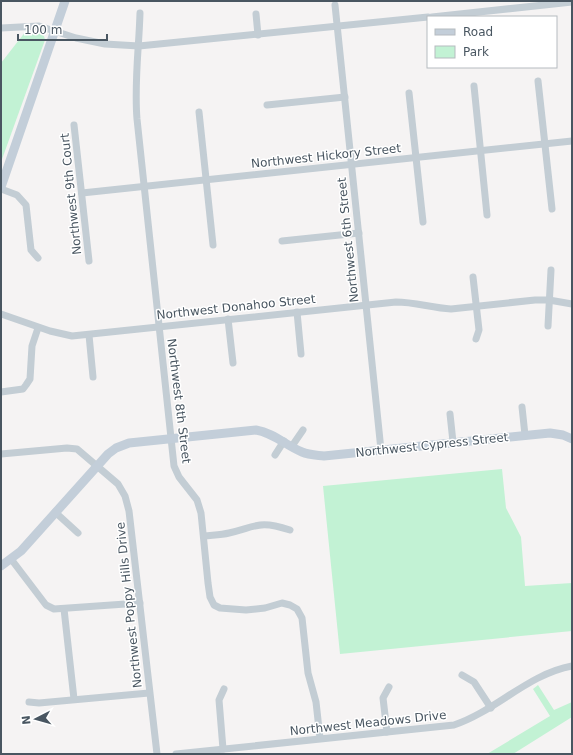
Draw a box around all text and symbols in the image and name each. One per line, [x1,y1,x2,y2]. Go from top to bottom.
scale bar [18,16,107,42]
legend [427,16,557,68]
text: 100 m [24,23,62,37]
text: Road [463,25,493,39]
text: Park [463,45,489,59]
street label: Northwest 9th Court [58,132,84,256]
street label: Northwest Hickory Street [250,141,402,171]
street label: Northwest 6th Street [334,176,362,303]
street label: Northwest Donahoo Street [156,292,316,322]
street label: Northwest 8th Street [164,338,194,465]
street label: Northwest Cypress Street [355,430,509,460]
street label: Northwest Poppy Hills Drive [113,521,145,689]
north arrow [16,699,56,739]
street label: Northwest Meadows Drive [289,708,447,738]
text: N [20,715,33,725]

